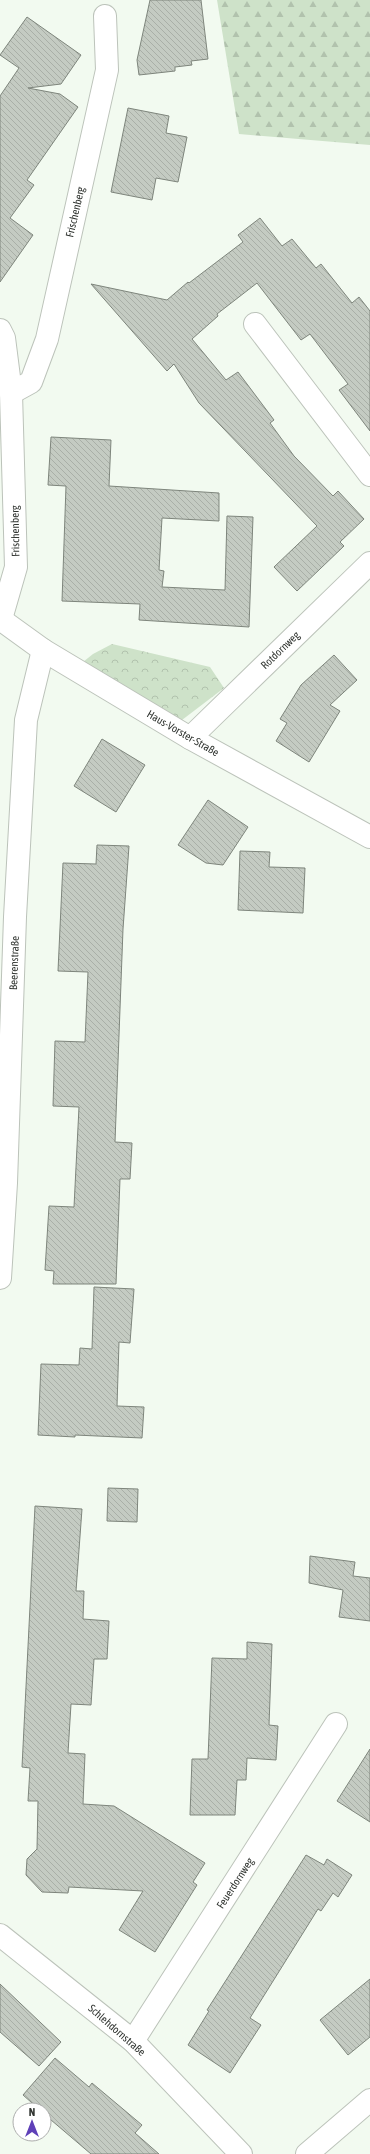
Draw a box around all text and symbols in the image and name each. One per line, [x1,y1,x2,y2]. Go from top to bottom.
street label: Frischenberg [63,185,87,238]
street label: Frischenberg [9,505,21,557]
street label: Rotdornweg [258,629,302,671]
street label: Haus-Vorster-Straße [145,708,221,758]
street label: Beerenstraße [7,936,21,990]
street label: Feuerdornweg [214,1855,256,1911]
street label: Schlehdornstraße [86,2002,148,2058]
north arrow [12,2102,52,2142]
text: N [29,2106,35,2118]

